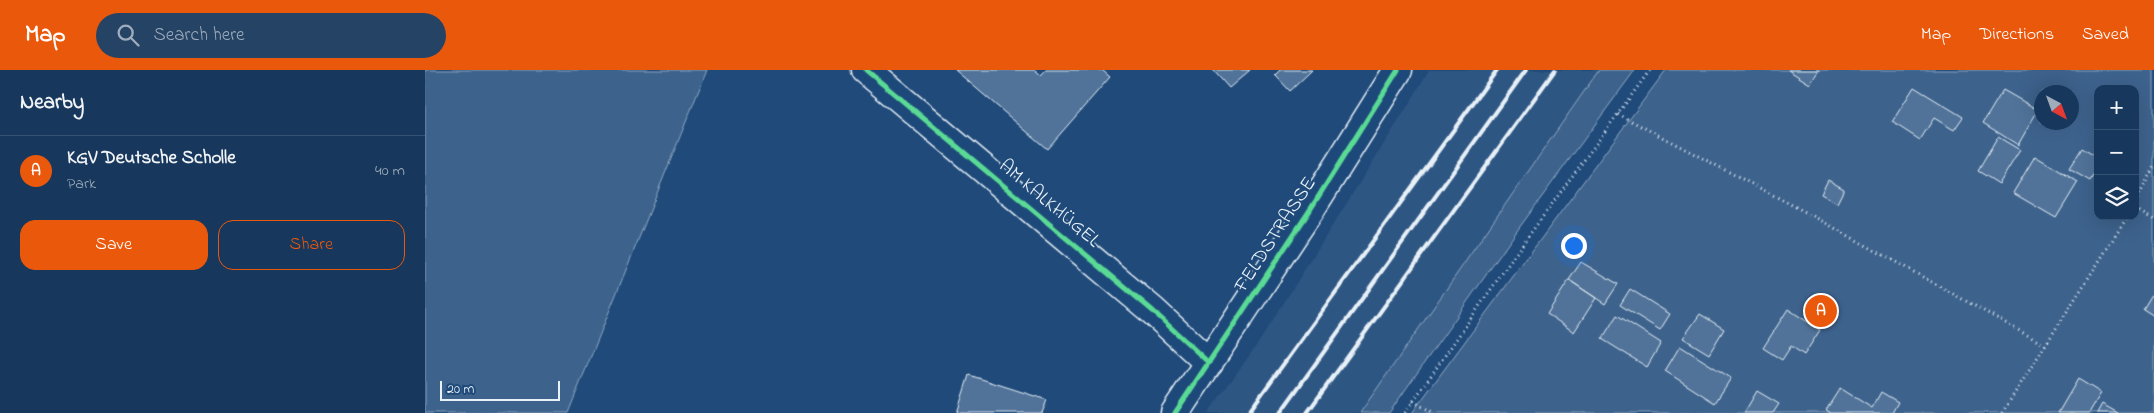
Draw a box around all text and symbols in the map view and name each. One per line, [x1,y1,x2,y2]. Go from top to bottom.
search box [96,13,446,58]
text: Map [25,18,66,53]
icon: search [114,21,142,49]
text: Search here [154,22,245,49]
text: Map [1921,22,1951,48]
text: Directions [1979,22,2054,48]
text: Saved [2082,22,2129,48]
north arrow [2034,85,2079,130]
map controls [2094,85,2139,220]
button: + [2094,85,2139,130]
text: Nearby [20,88,84,118]
button: − [2094,130,2139,175]
text: KGV Deutsche Scholle [67,145,236,172]
street label: AM KALKHÜGEL [992,153,1107,256]
text: A [31,159,41,183]
text: 40 m [375,159,405,183]
street label: FELDSTRASSE [1227,171,1324,299]
text: Park [67,172,96,196]
button: layers [2094,175,2139,220]
button: Save [20,220,208,270]
button: Share [218,220,405,270]
your location [1561,233,1587,259]
pin: A [1805,292,1837,330]
scale bar [440,378,560,401]
text: 20 m [447,379,474,400]

